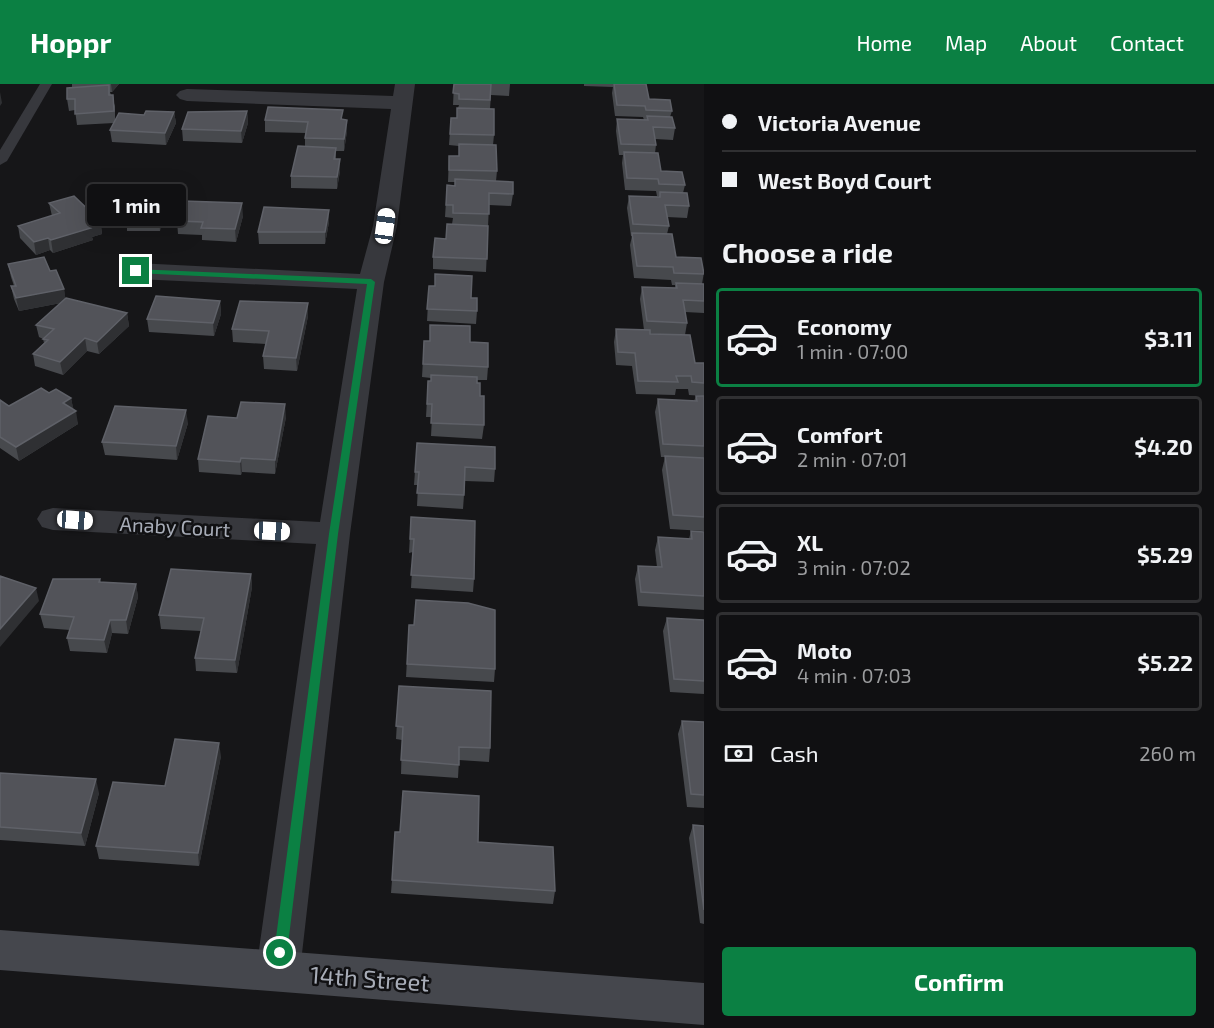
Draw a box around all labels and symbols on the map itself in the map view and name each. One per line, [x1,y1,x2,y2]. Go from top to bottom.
callout: 1 min [86,184,186,226]
car [374,207,396,245]
route end [122,257,149,284]
car [56,510,94,530]
street label: Anaby Court [119,511,231,541]
car [254,521,290,541]
route start [266,939,293,966]
street label: 14th Street [309,959,431,997]

